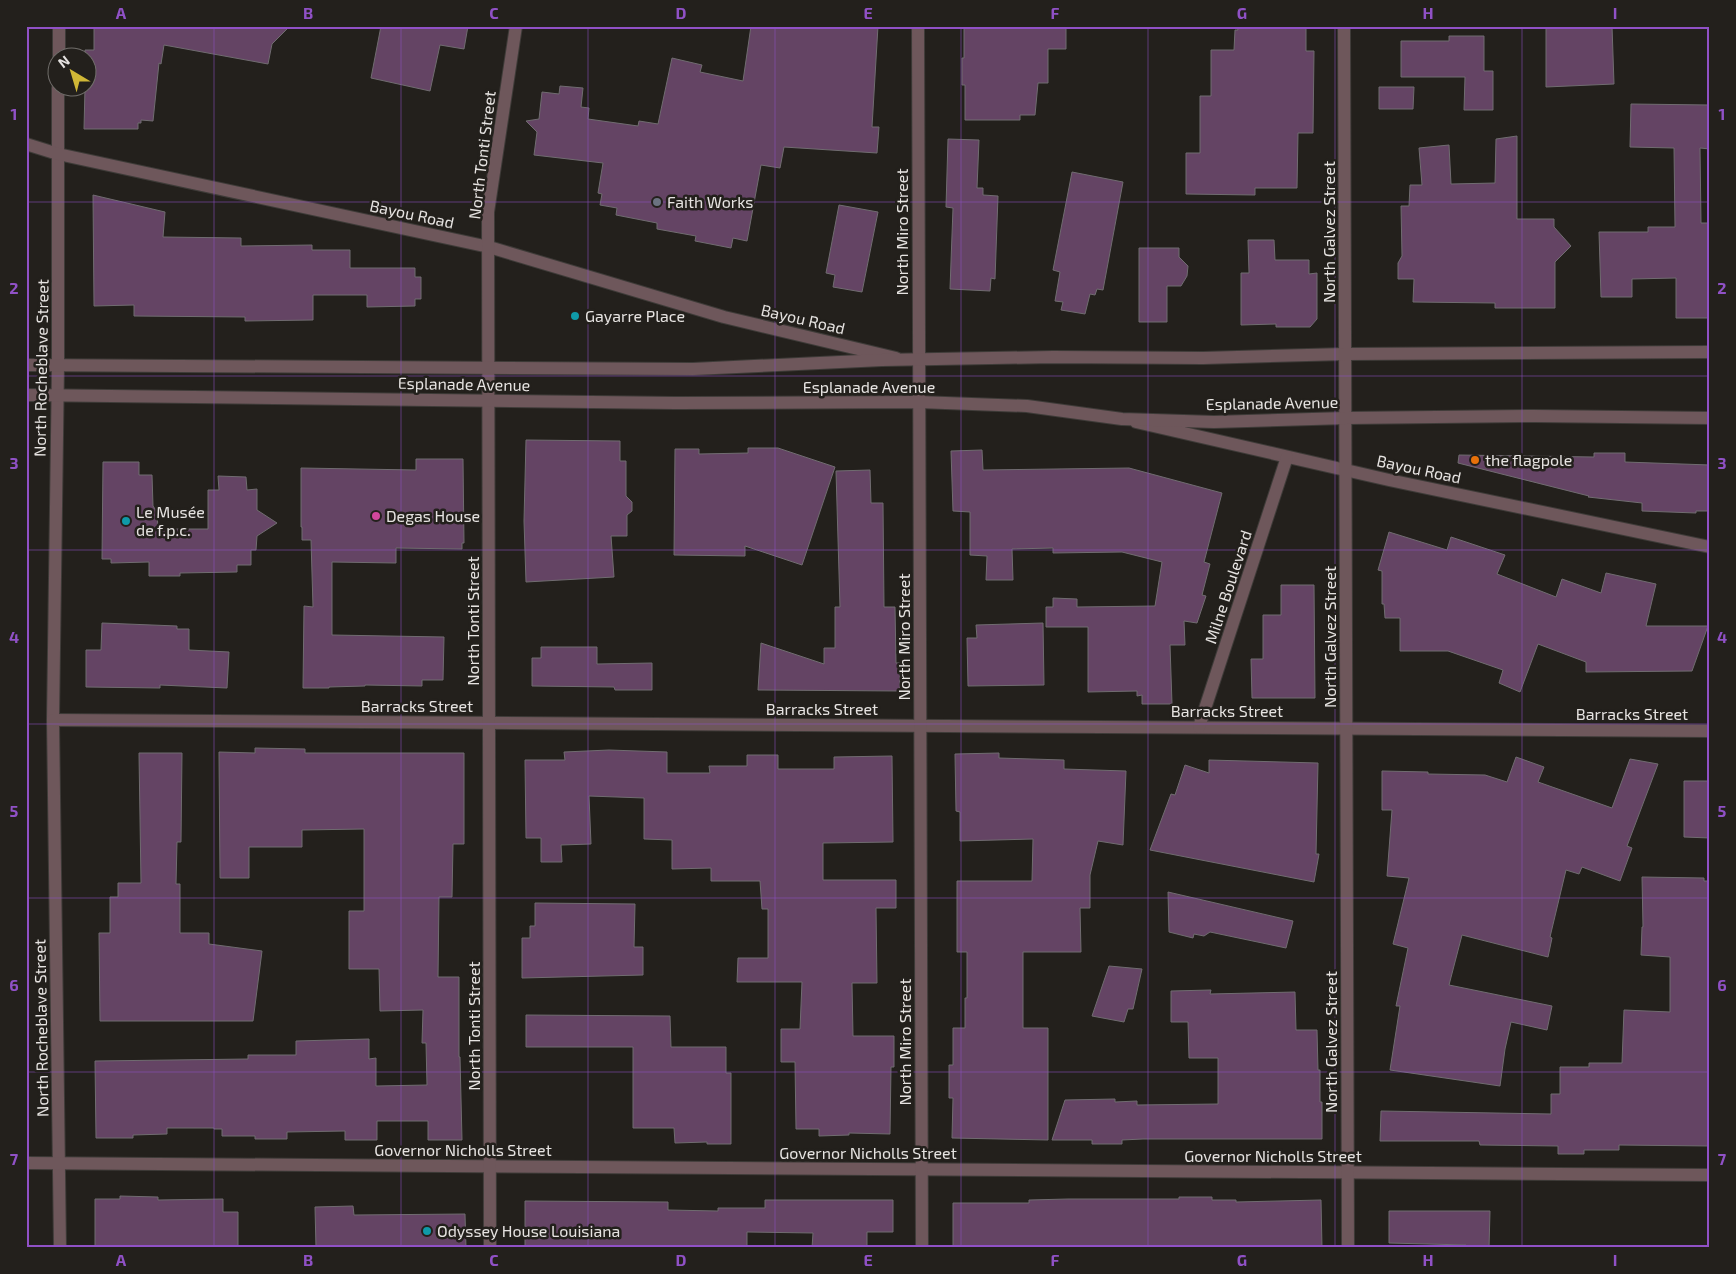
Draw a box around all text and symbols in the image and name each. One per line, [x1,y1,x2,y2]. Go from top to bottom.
text: A [116,3,127,22]
text: B [303,3,313,22]
text: C [489,3,499,22]
text: D [676,3,687,22]
text: E [863,3,873,22]
text: F [1051,3,1060,22]
text: G [1237,3,1247,22]
text: H [1422,3,1434,22]
text: I [1613,3,1617,22]
north arrow [48,48,98,98]
text: N [54,52,73,71]
street label: North Tonti Street [464,90,499,220]
text: 1 [11,104,17,123]
text: 1 [1719,104,1725,123]
street label: North Galvez Street [1319,161,1338,303]
street label: North Miro Street [892,168,911,296]
place label: Faith Works [667,192,753,211]
street label: Bayou Road [368,195,456,232]
marker: Faith Works [651,196,663,208]
text: 2 [9,278,19,297]
text: 2 [1717,278,1727,297]
street label: North Rocheblave Street [29,279,52,457]
street label: Bayou Road [759,300,847,337]
place label: Gayarre Place [585,306,685,325]
marker: Gayarre Place [569,310,581,322]
street label: Esplanade Avenue [398,373,530,394]
street label: Esplanade Avenue [803,377,935,396]
street label: Esplanade Avenue [1206,392,1338,413]
street label: Bayou Road [1375,450,1463,487]
place label: the flagpole [1485,450,1572,469]
text: 3 [9,453,19,472]
text: 3 [1717,453,1727,472]
marker: the flagpole [1469,454,1481,466]
place label: Le Musée de f.p.c. [136,502,205,539]
place label: Degas House [386,506,480,525]
marker: Degas House [370,510,382,522]
marker: Le Musée de f.p.c. [120,515,132,527]
street label: Milne Boulevard [1200,528,1255,646]
street label: North Tonti Street [463,556,482,686]
street label: North Galvez Street [1320,566,1339,708]
street label: North Miro Street [894,573,913,701]
text: 4 [9,627,19,646]
text: 4 [1717,627,1727,646]
street label: Barracks Street [361,696,473,715]
street label: Barracks Street [766,699,878,718]
street label: Barracks Street [1171,701,1283,720]
street label: Barracks Street [1576,704,1688,723]
text: 5 [10,801,19,820]
text: 5 [1718,801,1727,820]
street label: North Rocheblave Street [29,939,52,1117]
street label: North Tonti Street [464,961,483,1091]
street label: North Galvez Street [1321,971,1340,1113]
text: 6 [9,975,19,994]
text: 6 [1717,975,1727,994]
street label: North Miro Street [895,978,914,1106]
street label: Governor Nicholls Street [374,1140,552,1159]
street label: Governor Nicholls Street [779,1143,957,1162]
street label: Governor Nicholls Street [1184,1146,1362,1165]
text: 7 [10,1149,19,1168]
text: 7 [1718,1149,1727,1168]
place label: Odyssey House Louisiana [437,1221,620,1240]
marker: Odyssey House Louisiana [421,1225,433,1237]
text: A [116,1250,127,1269]
text: B [303,1250,313,1269]
text: C [489,1250,499,1269]
text: D [676,1250,687,1269]
text: E [863,1250,873,1269]
text: F [1051,1250,1060,1269]
text: G [1237,1250,1247,1269]
text: H [1422,1250,1434,1269]
text: I [1613,1250,1617,1269]

